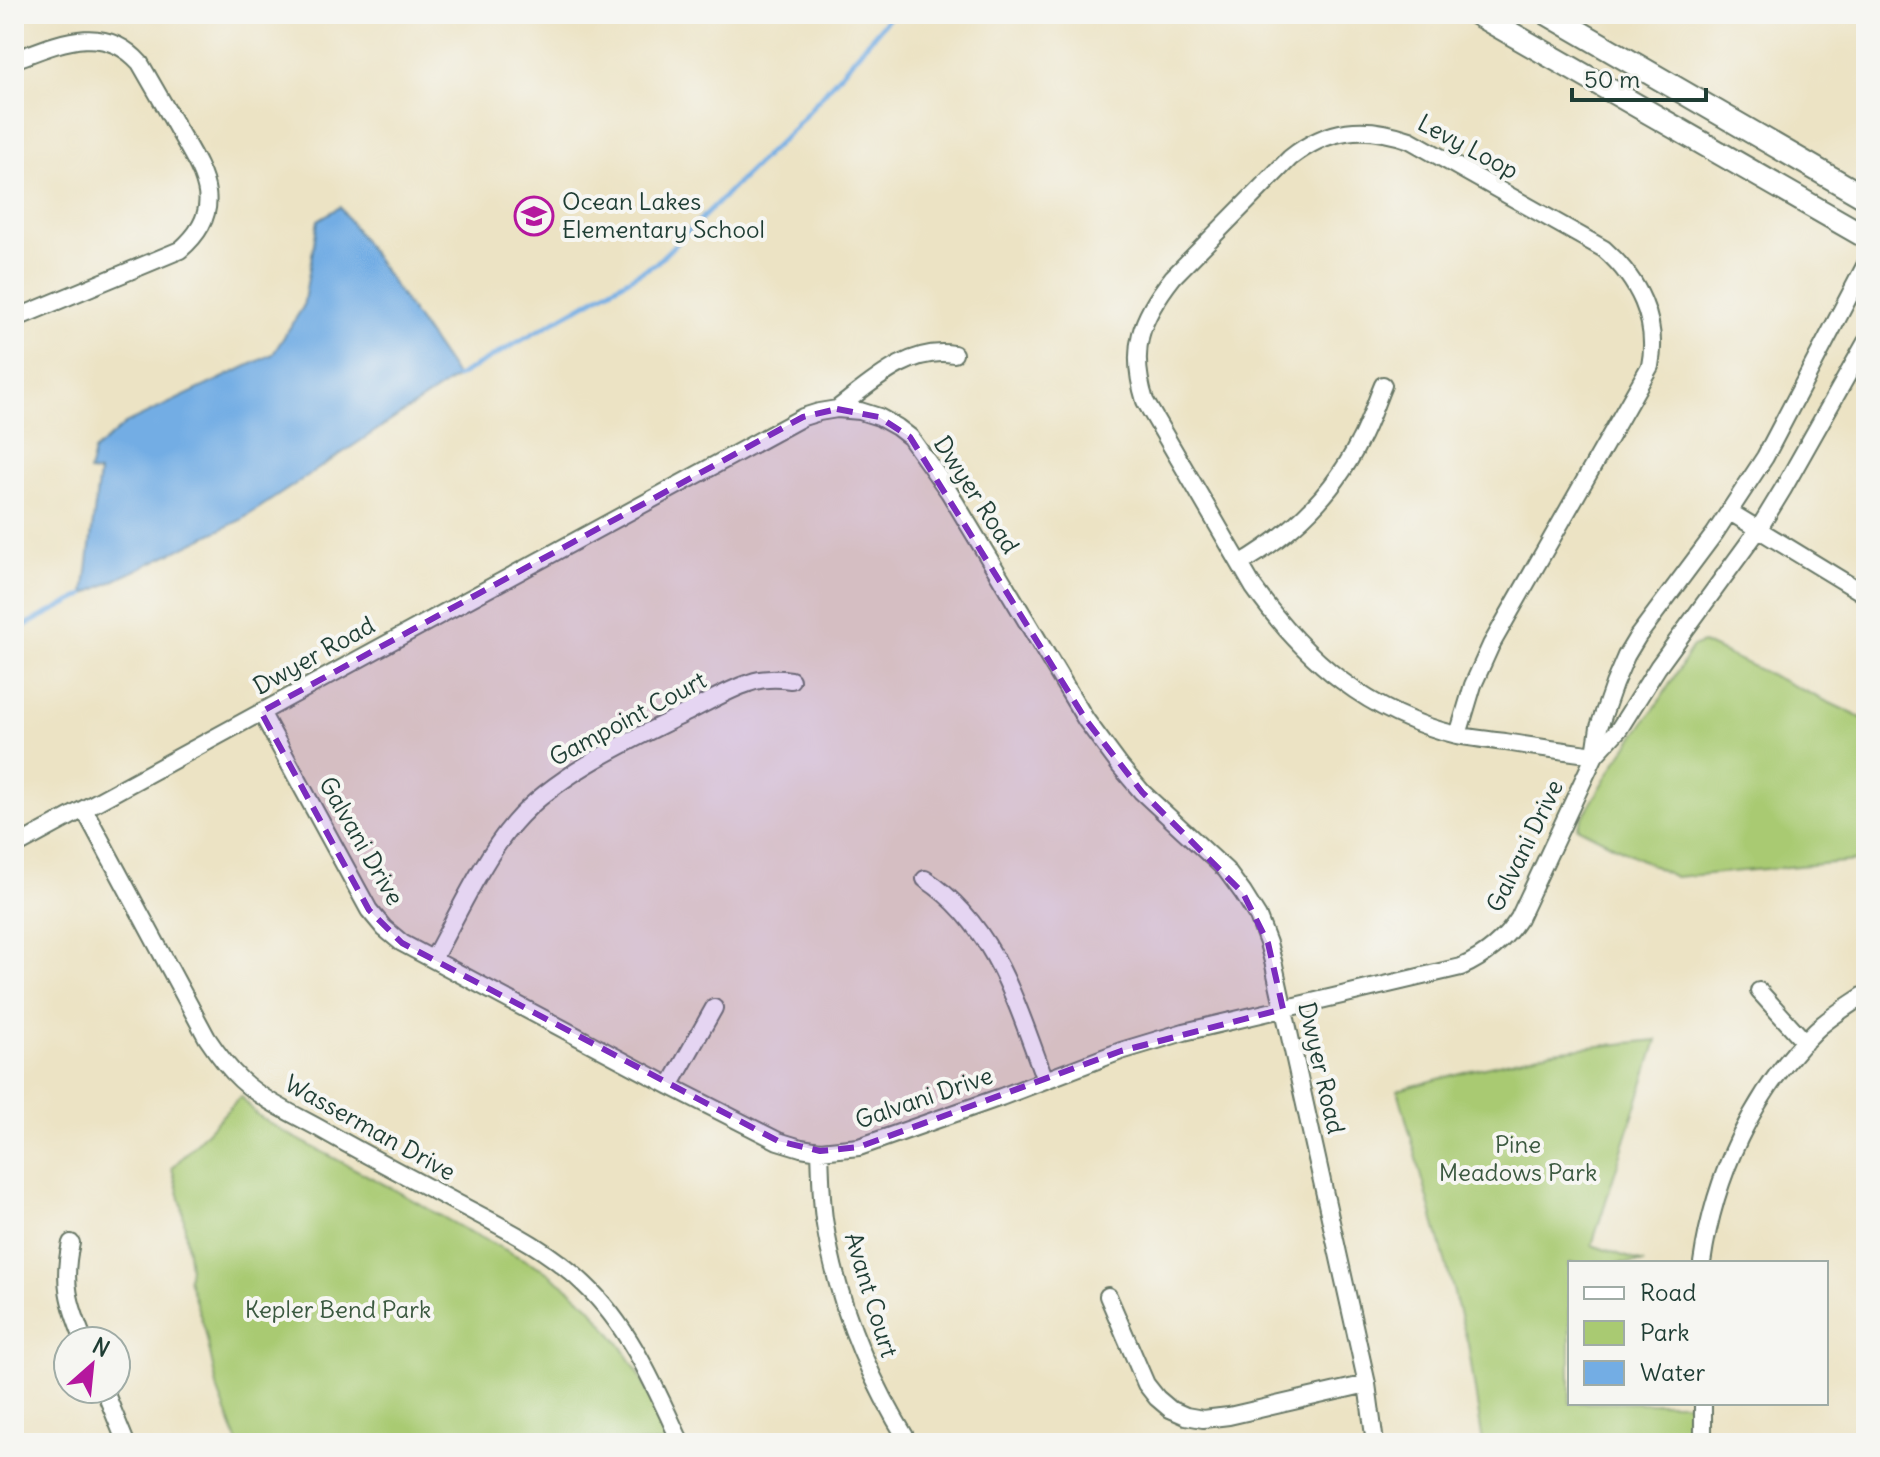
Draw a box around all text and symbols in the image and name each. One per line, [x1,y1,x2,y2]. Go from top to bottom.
scale bar [1572,52,1706,102]
text: 50 m [1584,64,1640,94]
street label: Levy Loop [1413,107,1524,185]
place label: Ocean Lakes Elementary School [562,186,765,244]
school or university icon: Ocean Lakes Elementary School [513,195,555,237]
street label: Dwyer Road [928,430,1026,559]
street label: Dwyer Road [248,609,379,701]
street label: Gampoint Court [544,664,711,772]
street label: Galvani Drive [313,771,411,910]
street label: Galvani Drive [1479,775,1569,917]
street label: Dwyer Road [1292,999,1352,1137]
street label: Galvani Drive [851,1060,996,1135]
street label: Wasserman Drive [280,1068,461,1186]
park label: Pine Meadows Park [1439,1129,1597,1187]
street label: Avant Court [839,1229,905,1361]
legend [1568,1261,1828,1405]
text: Road [1640,1277,1696,1307]
park label: Kepler Bend Park [245,1294,431,1324]
text: Park [1640,1317,1690,1347]
north arrow [52,1325,132,1405]
text: N [88,1331,114,1363]
text: Water [1640,1357,1705,1387]

